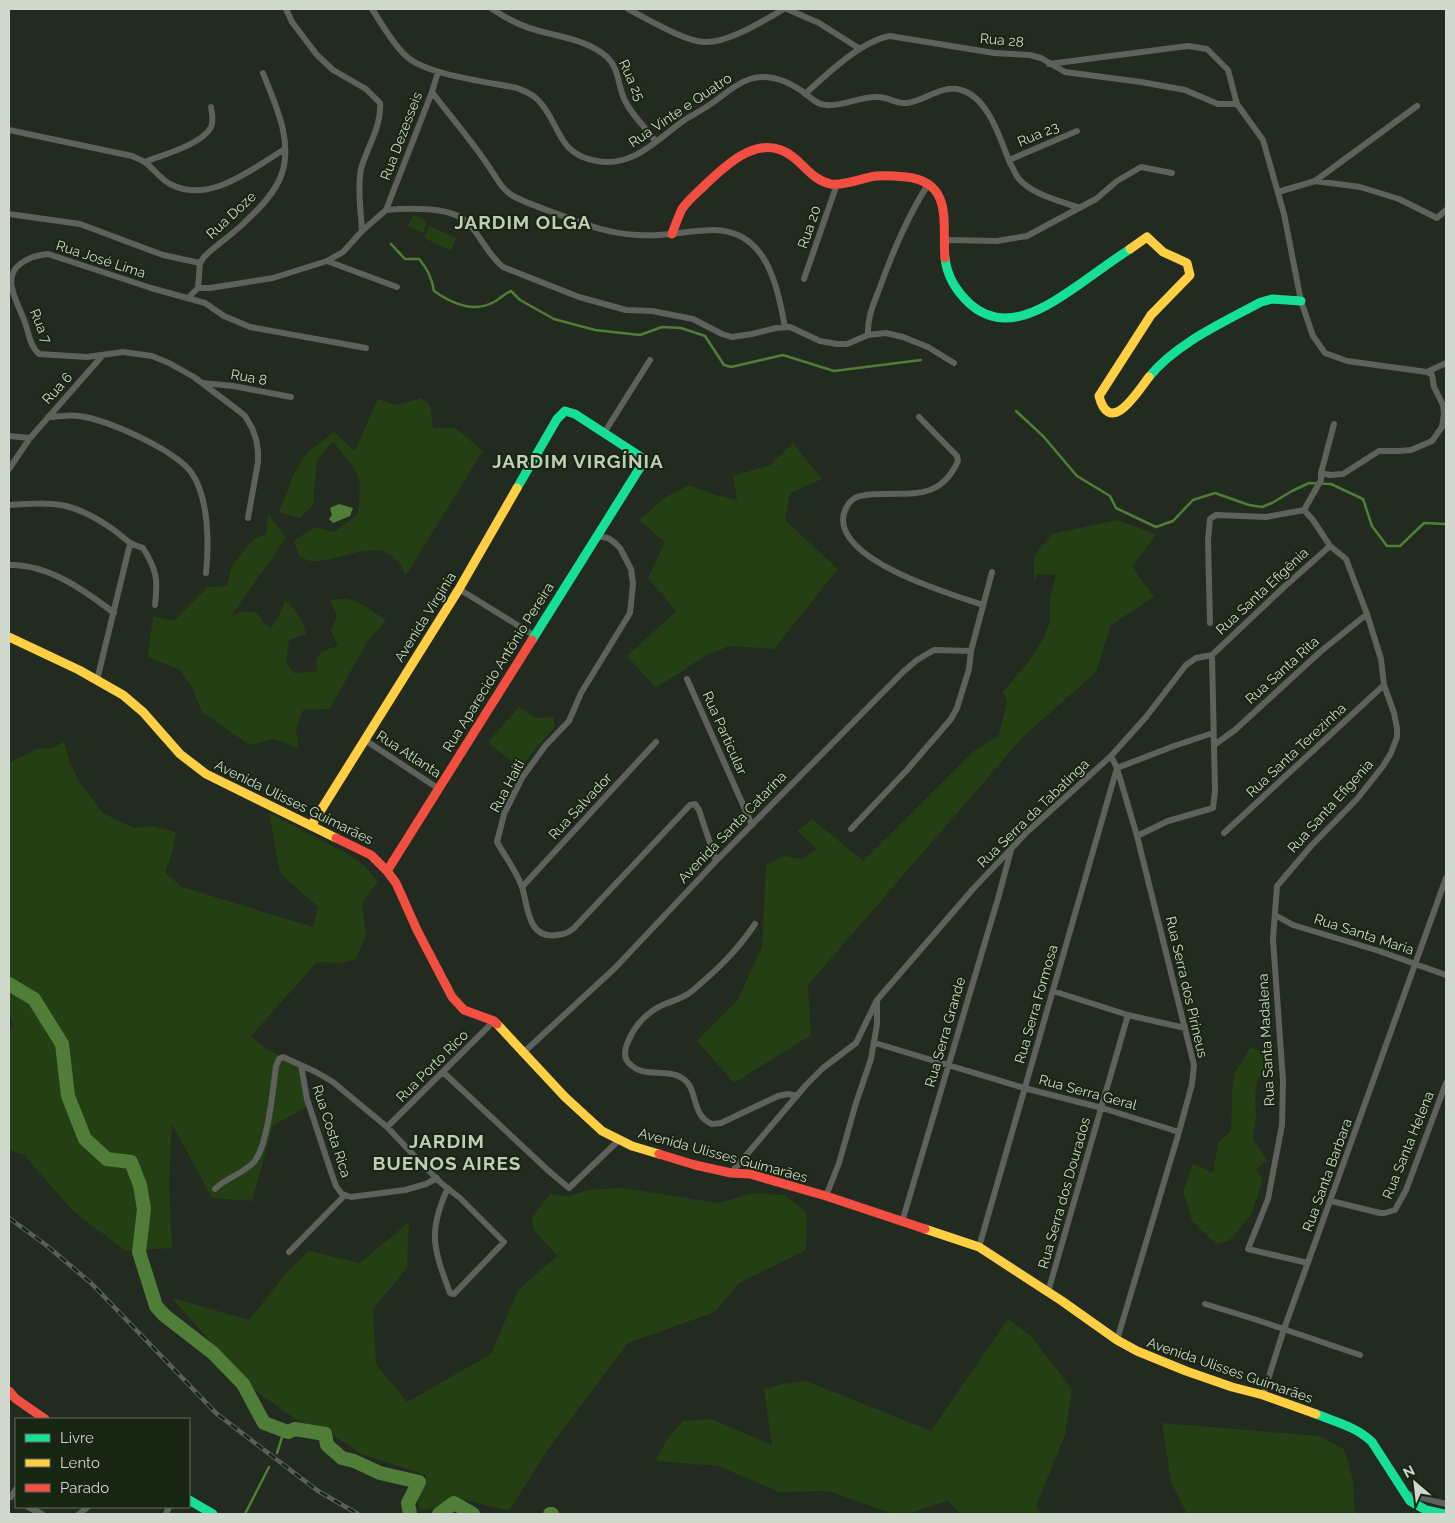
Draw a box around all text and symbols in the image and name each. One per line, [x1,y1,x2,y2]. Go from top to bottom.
street label: Rua 28 [979,30,1025,50]
street label: Rua 25 [616,57,648,103]
street label: Rua Vinte e Quatro [625,70,735,150]
street label: Rua Dezesseis [377,89,425,182]
street label: Rua 23 [1015,118,1061,150]
street label: Rua Doze [203,188,259,242]
street label: Rua 20 [794,203,824,251]
district label: JARDIM OLGA [454,211,592,233]
street label: Rua José Lima [54,237,148,281]
street label: Rua 7 [27,306,55,346]
street label: Rua 8 [229,366,269,388]
street label: Rua 6 [39,369,75,407]
district label: JARDIM VIRGÍNIA [492,450,664,472]
street label: Rua Santa Efigênia [1213,544,1311,638]
street label: Avenida Virginia [391,569,459,665]
street label: Rua Aparecido Antônio Pereira [439,579,557,755]
street label: Rua Santa Rita [1242,633,1322,707]
street label: Rua Particular [699,689,751,777]
street label: Rua Santa Terezinha [1243,700,1349,800]
street label: Rua Atlanta [374,727,444,781]
street label: Rua Serra da Tabatinga [974,756,1092,870]
street label: Rua Santa Efigenia [1284,756,1376,856]
street label: Avenida Ulisses Guimarães [212,757,376,848]
street label: Rua Haiti [486,757,528,815]
street label: Avenida Santa Catarina [675,768,789,886]
street label: Rua Salvador [545,769,615,843]
street label: Rua Santa Maria [1312,910,1416,958]
street label: Rua Serra dos Pirineus [1163,915,1211,1060]
street label: Rua Serra Formosa [1011,943,1061,1065]
street label: Rua Santa Madalena [1255,973,1277,1107]
street label: Rua Serra Grande [922,975,968,1089]
street label: Rua Porto Rico [393,1027,471,1105]
street label: Rua Serra Geral [1037,1071,1139,1113]
street label: Rua Costa Rica [309,1083,355,1179]
street label: Rua Santa Helena [1379,1089,1437,1201]
street label: Rua Serra dos Dourados [1035,1115,1093,1270]
street label: Rua Santa Barbara [1299,1116,1355,1234]
street label: Avenida Ulisses Guimarães [637,1125,809,1185]
district label: JARDIM BUENOS AIRES [373,1130,521,1174]
street label: Avenida Ulisses Guimarães [1145,1334,1315,1406]
legend [15,1418,190,1508]
text: Livre [60,1429,94,1447]
text: Lento [60,1454,100,1472]
north arrow [1390,1458,1440,1508]
text: N [1400,1462,1417,1481]
text: Parado [60,1479,109,1497]

